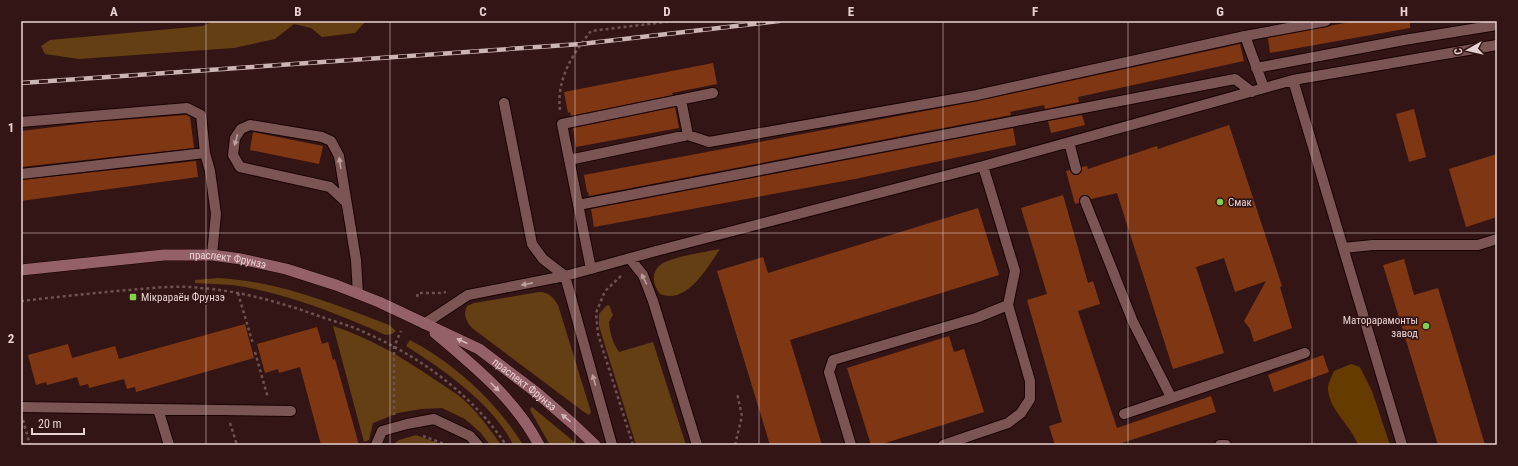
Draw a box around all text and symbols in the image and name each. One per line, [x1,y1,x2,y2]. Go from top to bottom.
text: A [110,4,118,19]
text: B [294,4,302,19]
text: C [479,4,487,19]
text: D [663,4,671,19]
text: E [848,4,855,19]
text: F [1032,4,1038,19]
text: G [1216,4,1224,19]
text: H [1400,4,1408,19]
north arrow [1448,30,1488,70]
text: С [1452,47,1465,55]
text: 1 [8,120,14,135]
one-way arrow [233,135,239,147]
one-way arrow [337,157,343,169]
place label: Смак [1228,196,1253,209]
marker: Смак [1215,197,1225,207]
street label: праспект Фрунзэ [189,249,268,271]
one-way arrow [641,273,647,285]
one-way arrow [521,281,533,287]
place label: Мікрараён Фрунзэ [141,291,225,304]
marker: Мікрараён Фрунзэ [128,292,138,302]
place label: Маторарамонты завод [1343,314,1418,340]
marker: Маторарамонты завод [1421,321,1431,331]
text: 2 [8,331,15,346]
one-way arrow [456,338,468,344]
street label: праспект Фрунзэ [490,356,559,414]
one-way arrow [591,374,597,386]
one-way arrow [490,382,500,392]
scale bar [32,410,84,436]
one-way arrow [561,414,571,423]
text: 20 m [38,417,62,431]

